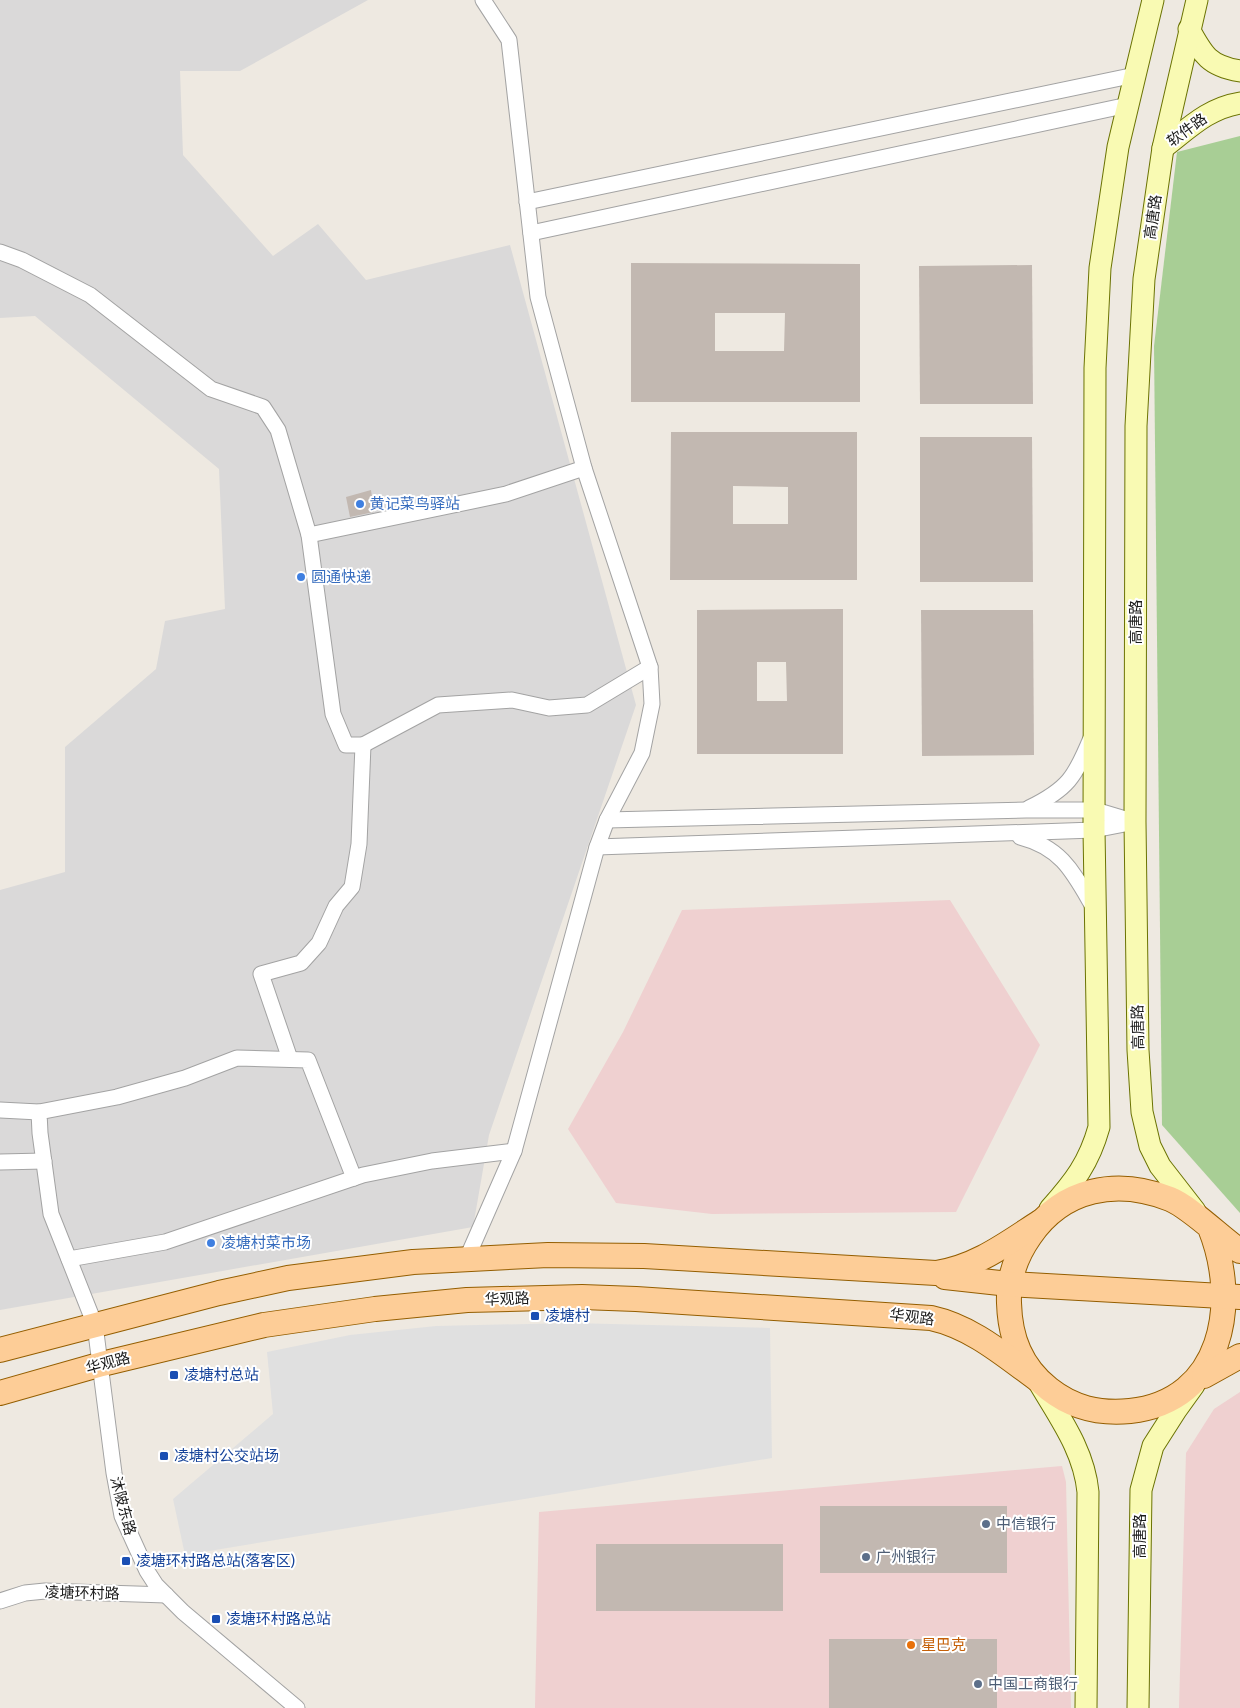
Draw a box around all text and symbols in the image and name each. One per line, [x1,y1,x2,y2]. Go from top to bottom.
street label: 软件路 [1164,109,1210,151]
street label: 高唐路 [1141,193,1165,241]
place label: 黄记菜鸟驿站 [370,495,460,513]
marker: 黄记菜鸟驿站 [354,498,366,510]
place label: 圆通快递 [311,568,371,586]
marker: 圆通快递 [295,571,307,583]
street label: 高唐路 [1127,599,1145,645]
street label: 高唐路 [1129,1004,1147,1050]
place label: 凌塘村菜市场 [221,1234,311,1252]
marker: 凌塘村菜市场 [205,1237,217,1249]
street label: 华观路 [484,1289,530,1309]
street label: 华观路 [889,1305,935,1329]
place label: 凌塘村 [545,1307,590,1325]
marker: 凌塘村 [529,1310,541,1322]
street label: 华观路 [84,1348,132,1378]
place label: 凌塘村总站 [184,1366,259,1384]
marker: 凌塘村总站 [168,1369,180,1381]
place label: 凌塘村公交站场 [174,1447,279,1465]
marker: 凌塘村公交站场 [158,1450,170,1462]
street label: 沐陂东路 [107,1475,139,1537]
street label: 高唐路 [1131,1513,1149,1559]
place label: 中信银行 [996,1515,1056,1533]
marker: 中信银行 [980,1518,992,1530]
place label: 广州银行 [876,1548,936,1566]
marker: 广州银行 [860,1551,872,1563]
place label: 凌塘环村路总站(落客区) [136,1552,295,1570]
marker: 凌塘环村路总站(落客区) [120,1555,132,1567]
street label: 凌塘环村路 [44,1583,120,1603]
place label: 凌塘环村路总站 [226,1610,331,1628]
marker: 凌塘环村路总站 [210,1613,222,1625]
place label: 星巴克 [921,1636,966,1654]
marker: 星巴克 [905,1639,917,1651]
place label: 中国工商银行 [988,1675,1078,1693]
marker: 中国工商银行 [972,1678,984,1690]

